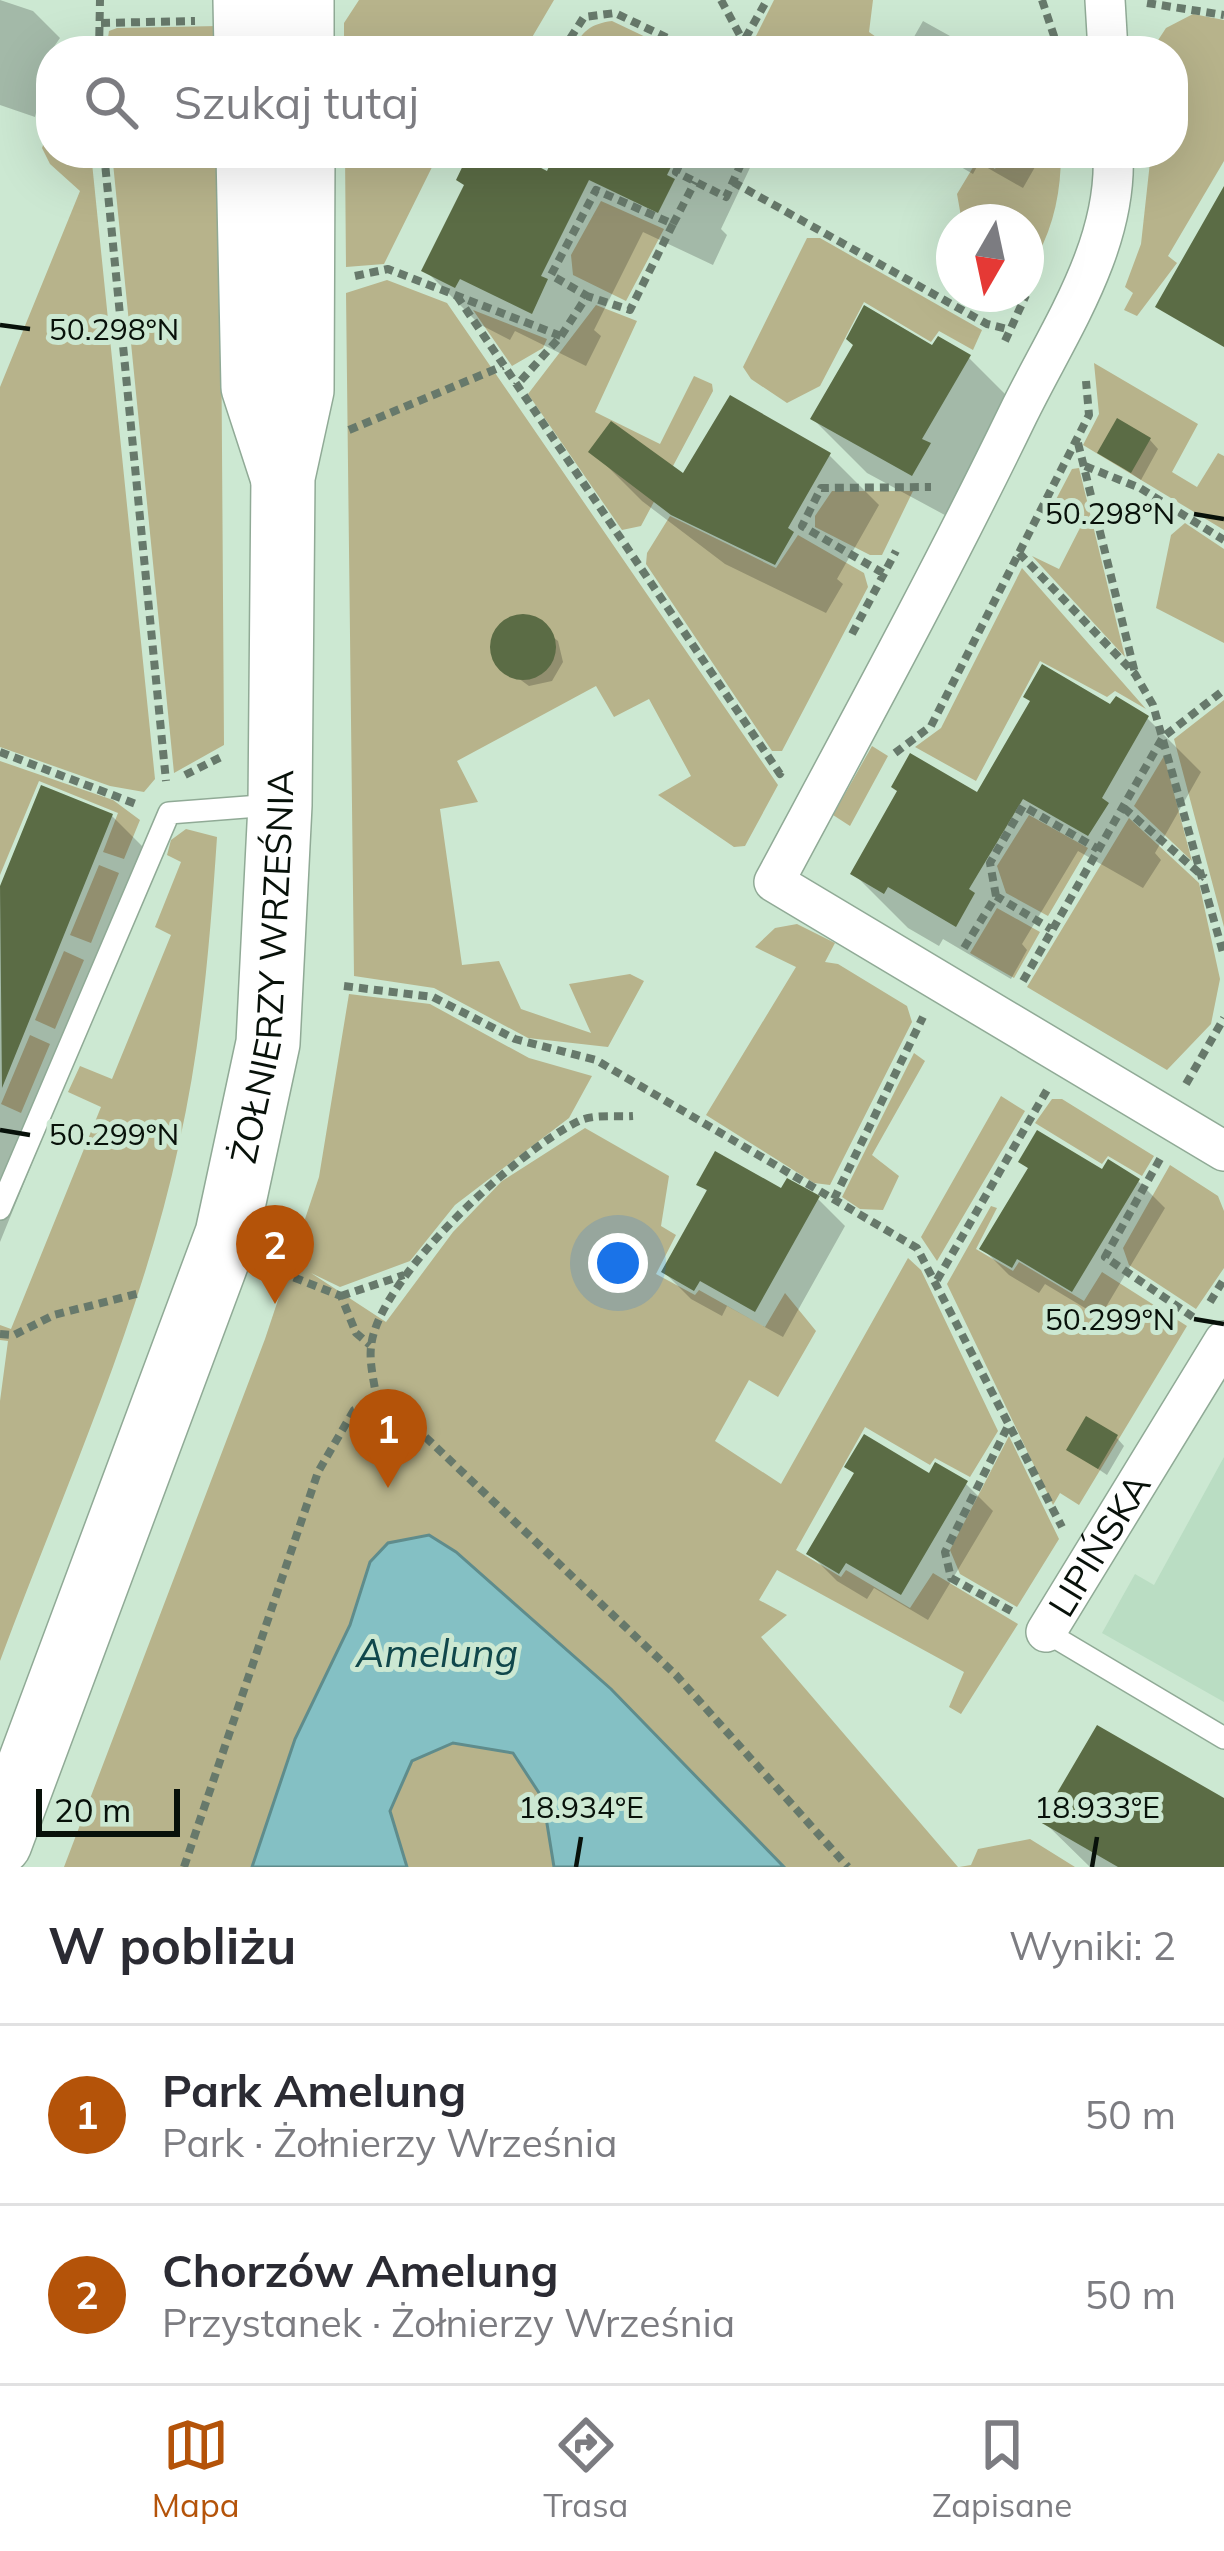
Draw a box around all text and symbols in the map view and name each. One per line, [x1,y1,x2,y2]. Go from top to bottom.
search box [36,36,1188,168]
icon: search [78,69,144,135]
text: Szukaj tutaj [174,74,419,130]
north arrow [936,204,1044,312]
text: 50.298°N [49,310,179,348]
text: 50.298°N [1045,494,1175,532]
street label: ŻOŁNIERZY WRZEŚNIA [220,769,302,1167]
text: 50.299°N [49,1115,179,1153]
pin: 2 [236,1205,314,1304]
your location [588,1233,648,1293]
text: 50.299°N [1045,1300,1175,1338]
pin: 1 [349,1389,427,1488]
street label: LIPIŃSKA [1038,1465,1160,1624]
water label: Amelung [355,1628,518,1677]
scale bar [36,1783,180,1836]
text: 18.934°E [518,1788,644,1826]
text: 18.933°E [1034,1788,1160,1826]
text: 20 m [54,1789,131,1830]
text: W pobliżu [48,1913,296,1977]
text: Wyniki: 2 [1009,1921,1176,1970]
text: Park Amelung [162,2062,466,2118]
text: 1 [75,2090,99,2139]
text: 50 m [1085,2090,1176,2139]
text: Park · Żołnierzy Września [162,2118,617,2167]
text: Chorzów Amelung [162,2242,559,2298]
text: 2 [75,2270,99,2319]
text: 50 m [1085,2270,1176,2319]
text: Przystanek · Żołnierzy Września [162,2298,735,2347]
tab: Mapa [152,2412,240,2525]
tab: Trasa [543,2412,628,2525]
tab: Zapisane [932,2412,1072,2525]

